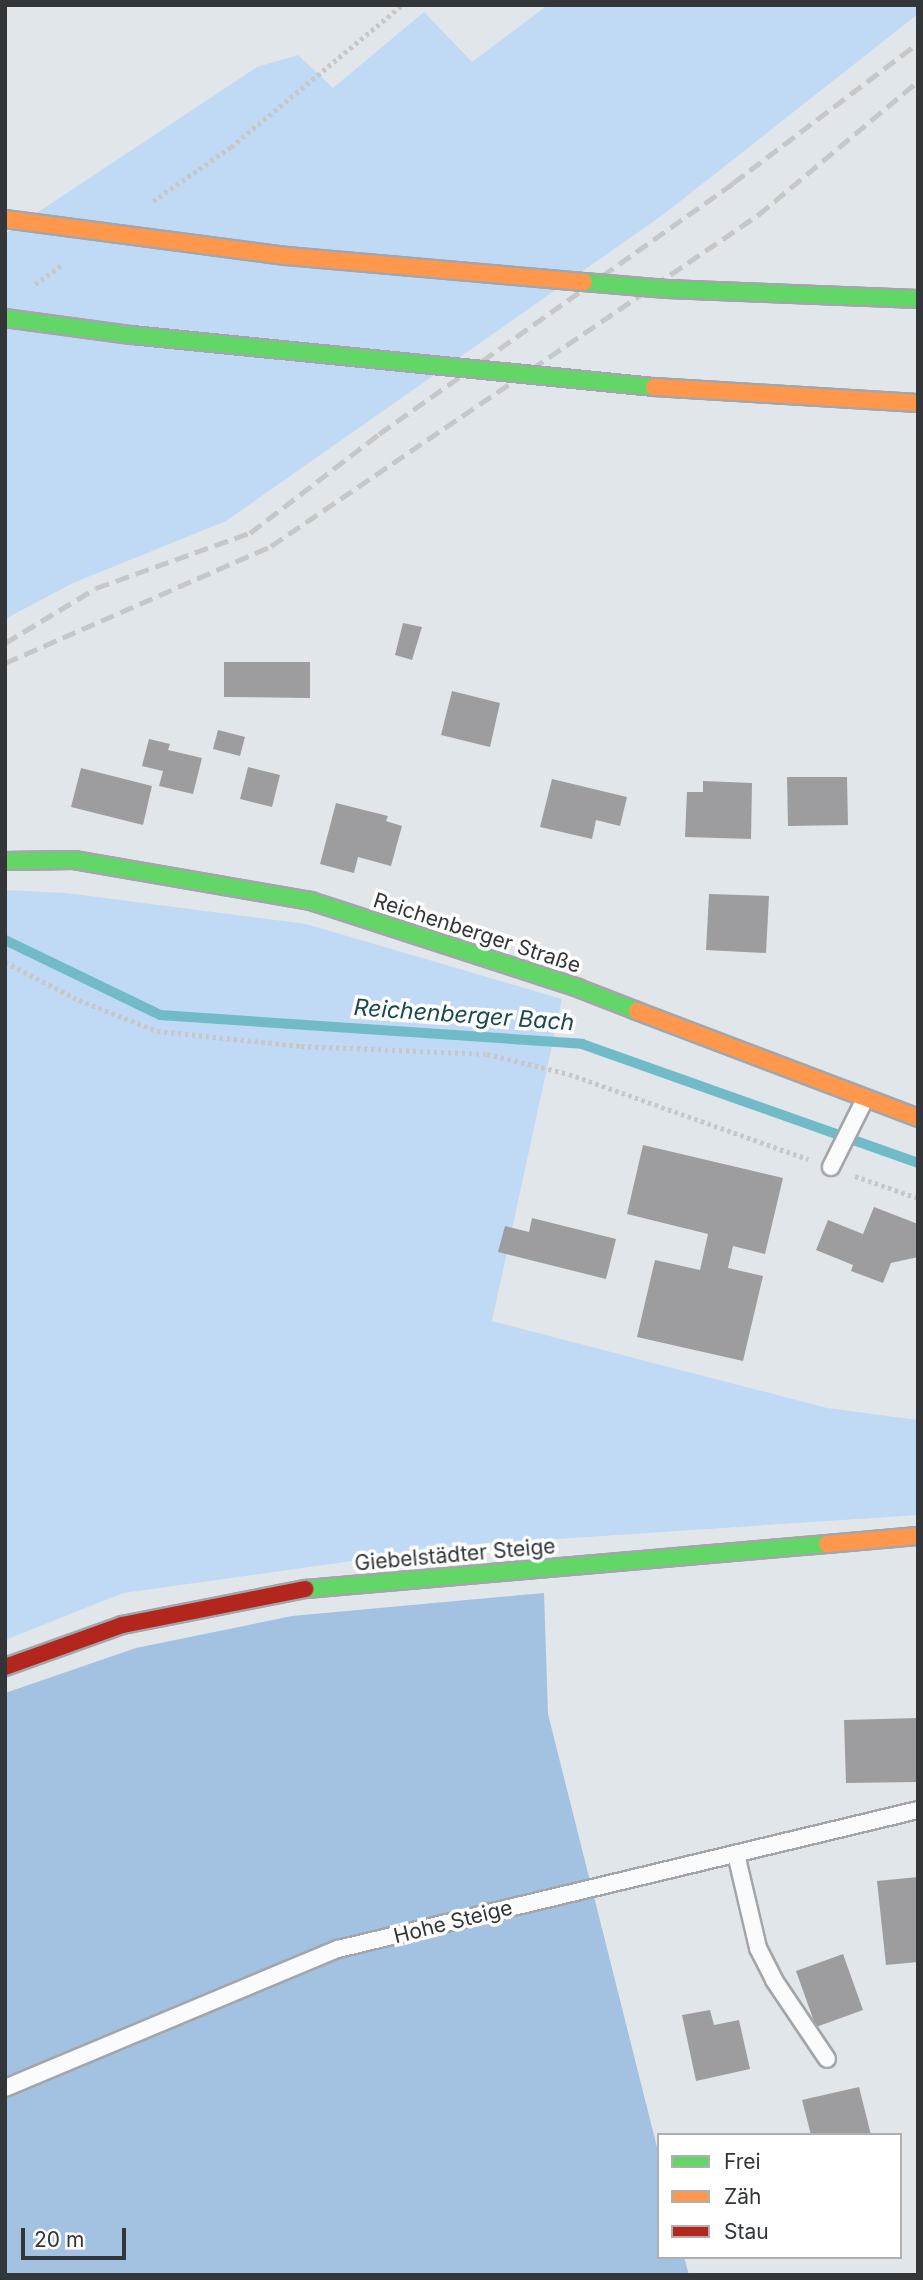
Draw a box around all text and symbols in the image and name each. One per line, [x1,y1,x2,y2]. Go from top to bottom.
street label: Reichenberger Straße [370,888,584,978]
water label: Reichenberger Bach [353,994,575,1036]
street label: Giebelstädter Steige [354,1534,556,1576]
street label: Hohe Steige [391,1895,515,1949]
legend [657,2133,902,2259]
text: Frei [724,2149,761,2174]
text: Zäh [724,2184,761,2209]
scale bar [24,2214,130,2258]
text: Stau [724,2219,769,2244]
text: 20 m [34,2227,84,2252]

